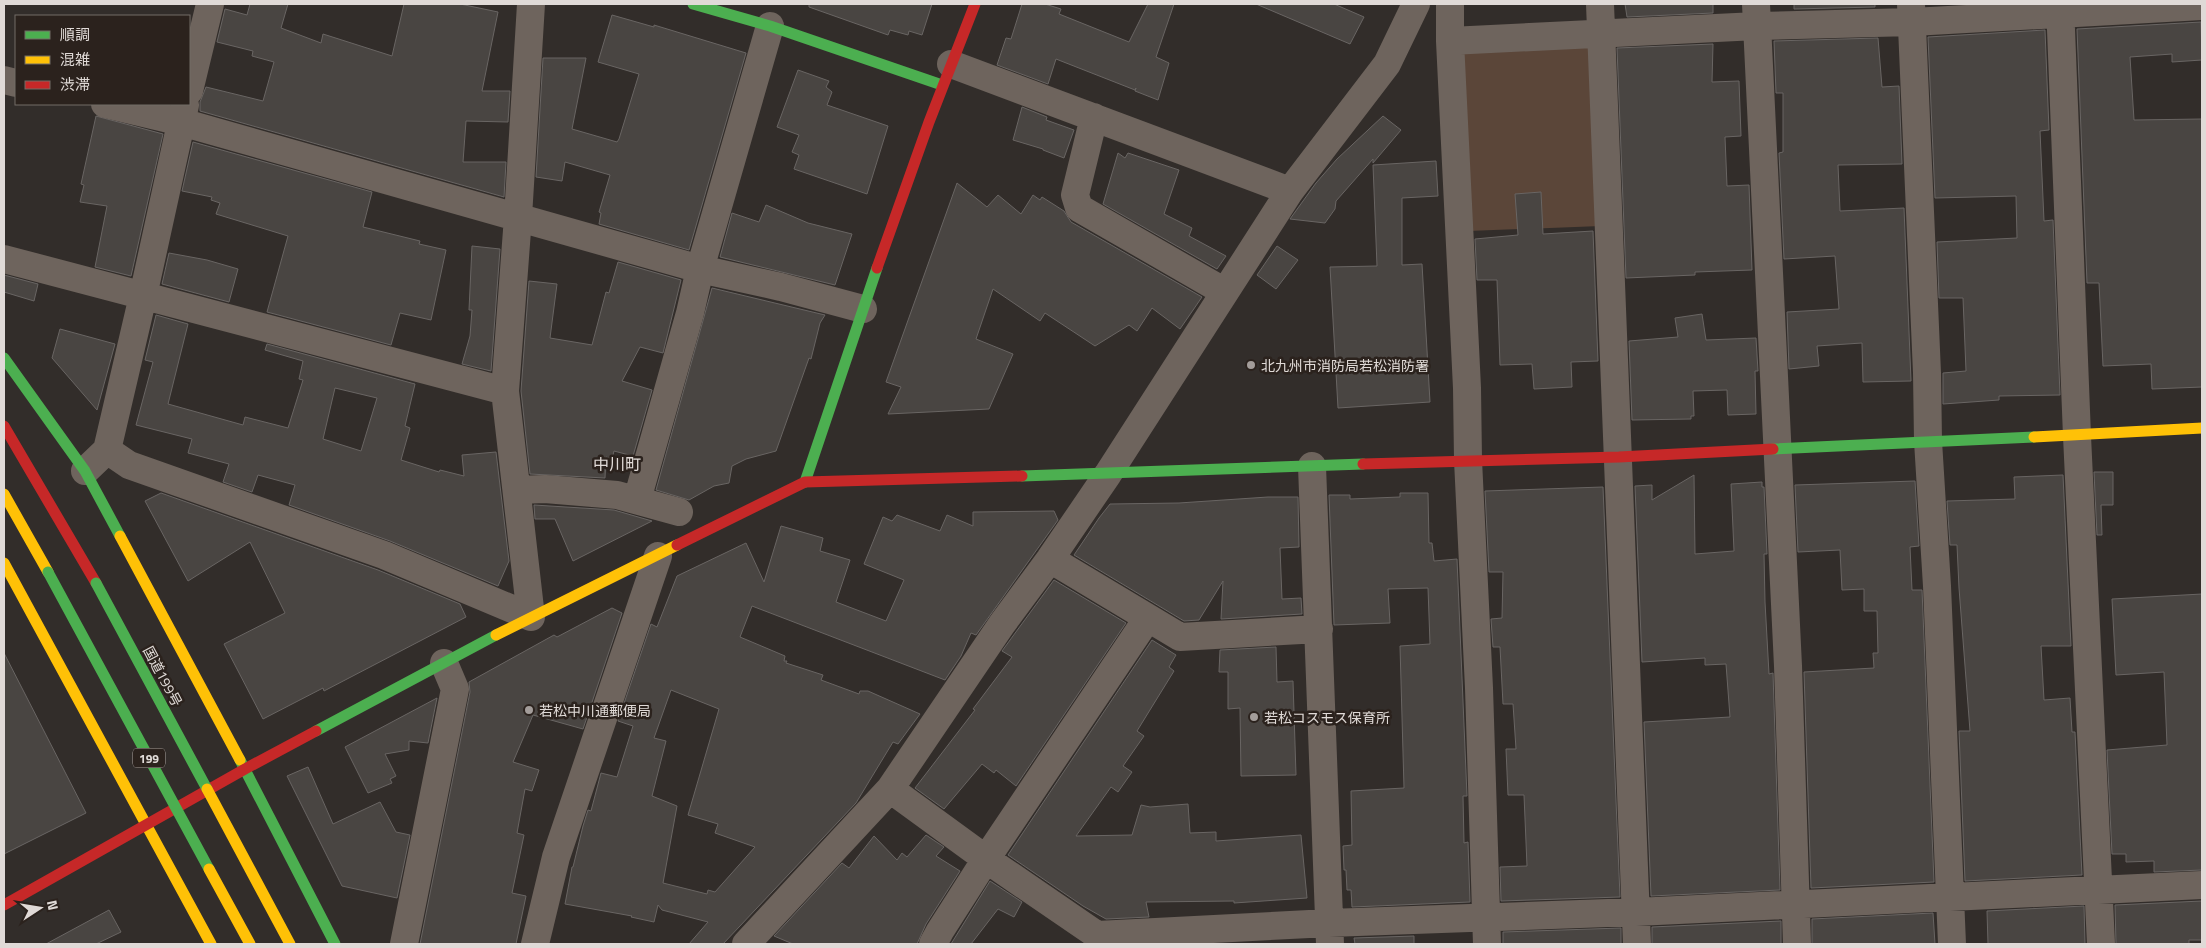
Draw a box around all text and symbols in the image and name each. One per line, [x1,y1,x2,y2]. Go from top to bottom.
legend [15,15,190,105]
text: 順調 [60,23,90,46]
text: 混雑 [60,48,90,71]
text: 渋滞 [60,73,90,96]
place label: 北九州市消防局若松消防署 [1261,355,1429,376]
marker: 北九州市消防局若松消防署 [1245,359,1257,371]
district label: 中川町 [593,452,641,476]
street label: 国道199号 [138,642,188,710]
place label: 若松中川通郵便局 [539,700,651,721]
marker: 若松中川通郵便局 [523,704,535,716]
place label: 若松コスモス保育所 [1264,707,1390,728]
marker: 若松コスモス保育所 [1248,711,1260,723]
road number: 199 [133,748,165,768]
north arrow [15,883,65,933]
text: N [42,898,64,912]

